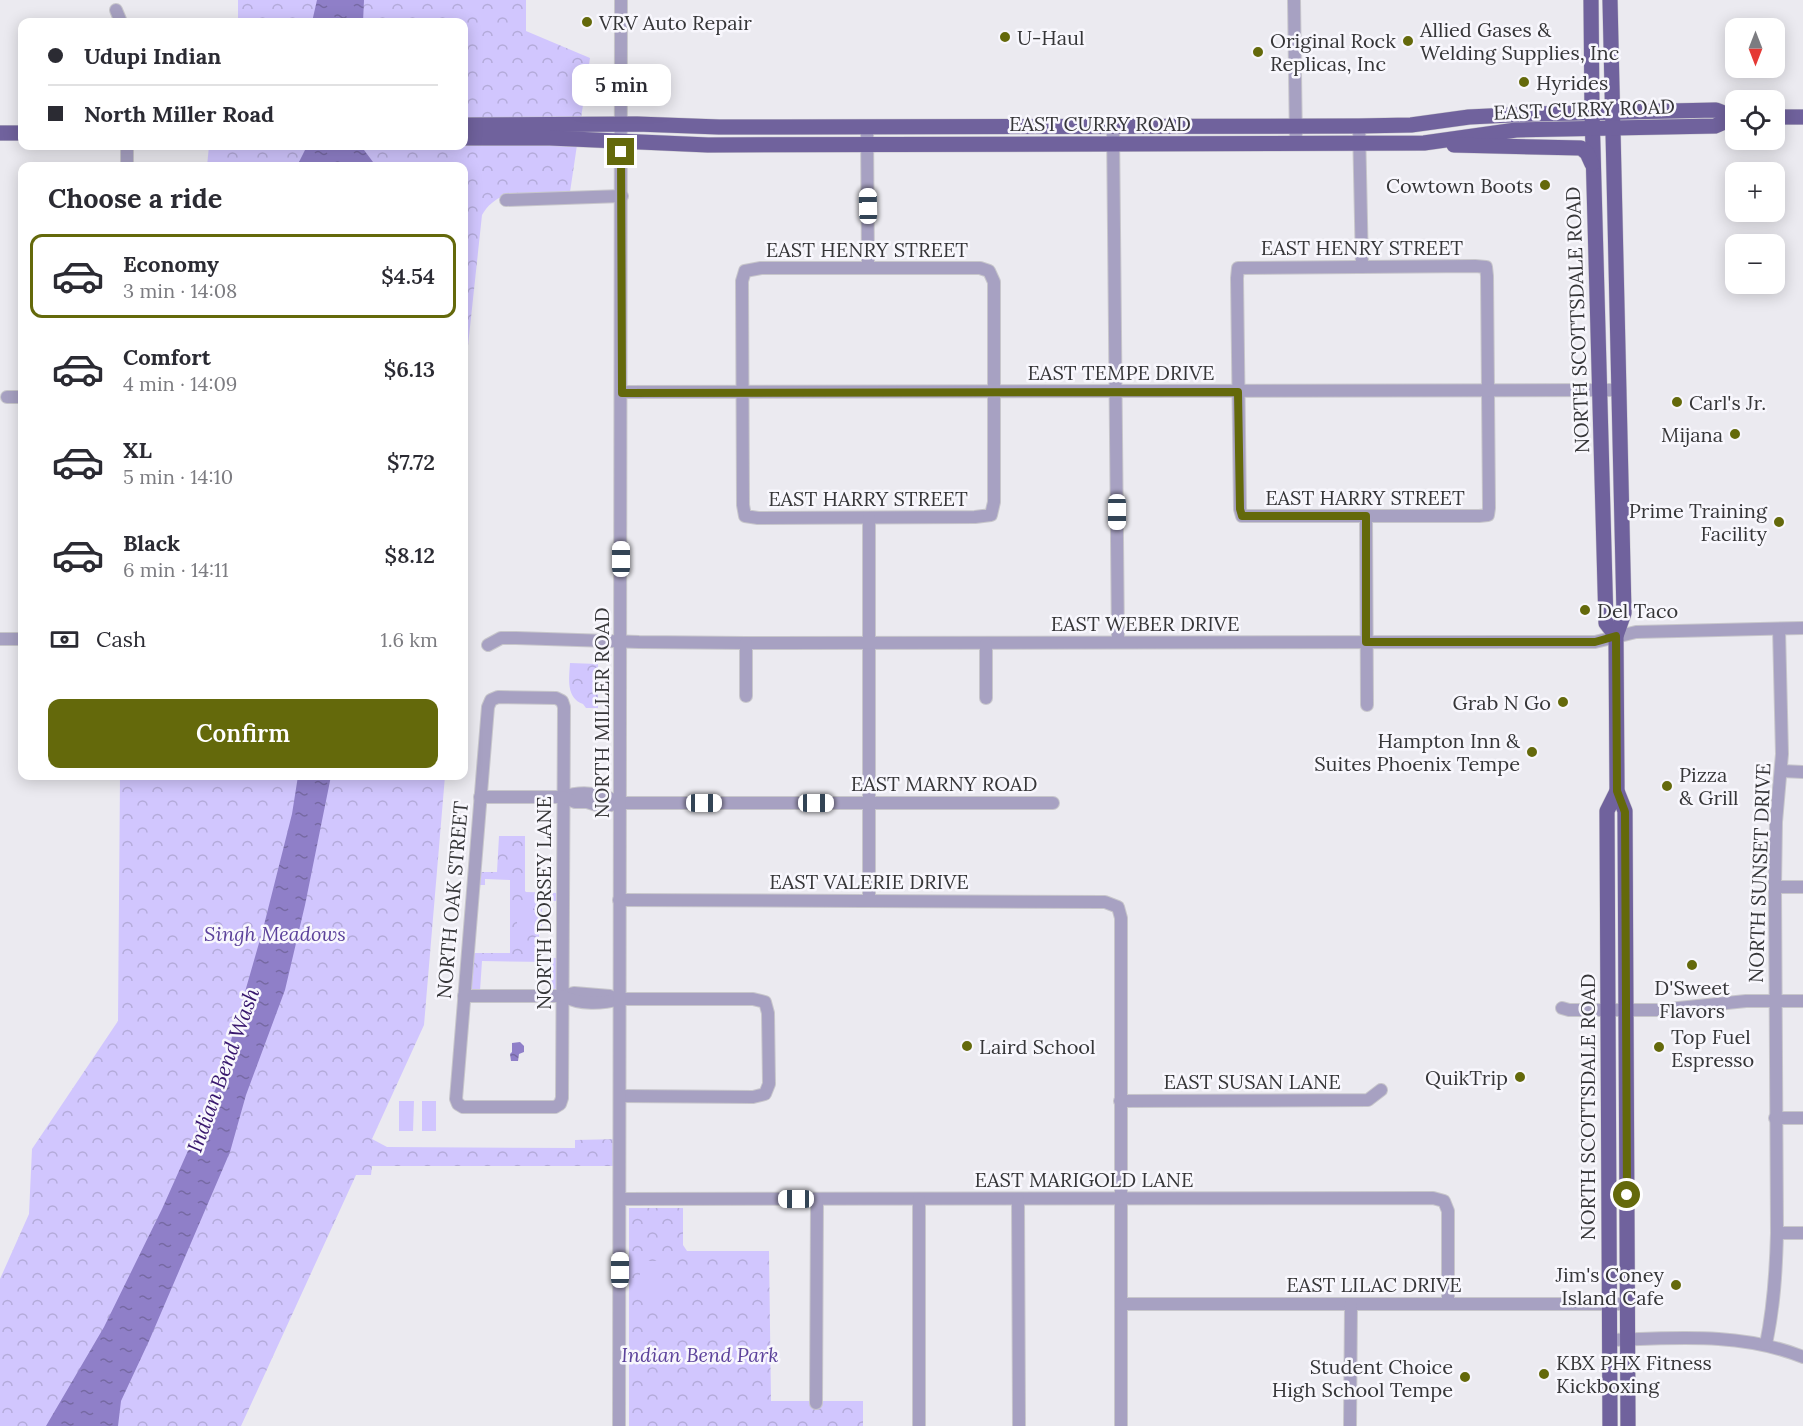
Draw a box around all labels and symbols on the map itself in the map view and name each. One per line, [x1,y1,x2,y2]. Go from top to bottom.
place label: VRV Auto Repair [598,10,752,35]
marker: VRV Auto Repair [580,15,594,29]
place label: Allied Gases & Welding Supplies, Inc [1419,17,1619,65]
north arrow [1725,18,1785,78]
place label: U-Haul [1017,25,1084,50]
place label: Original Rock Replicas, Inc [1270,28,1396,76]
marker: U-Haul [998,30,1012,44]
marker: Allied Gases & Welding Supplies, Inc [1401,34,1415,48]
marker: Original Rock Replicas, Inc [1251,45,1265,59]
callout: 5 min [572,65,670,107]
place label: Hyrides [1536,70,1608,95]
marker: Hyrides [1517,75,1531,89]
street label: EAST CURRY ROAD [1493,93,1675,125]
street label: EAST CURRY ROAD [1009,111,1191,136]
route end [607,138,634,165]
place label: Cowtown Boots [1386,173,1533,198]
marker: Cowtown Boots [1538,178,1552,192]
street label: NORTH SCOTTSDALE ROAD [1560,186,1594,454]
car [859,188,877,224]
street label: EAST HENRY STREET [1261,235,1463,260]
street label: EAST HENRY STREET [766,237,968,262]
street label: EAST TEMPE DRIVE [1027,360,1215,385]
place label: Carl's Jr. [1689,390,1766,415]
marker: Carl's Jr. [1670,395,1684,409]
place label: Mijana [1661,422,1723,447]
marker: Mijana [1728,427,1742,441]
street label: EAST HARRY STREET [1265,485,1465,510]
street label: EAST HARRY STREET [768,486,968,511]
car [1108,494,1126,530]
place label: Prime Training Facility [1629,498,1768,546]
marker: Prime Training Facility [1772,515,1786,529]
car [612,541,630,577]
place label: Del Taco [1597,598,1678,623]
marker: Del Taco [1578,603,1592,617]
street label: NORTH MILLER ROAD [589,607,614,819]
street label: EAST WEBER DRIVE [1051,611,1239,636]
place label: Grab N Go [1453,690,1551,715]
marker: Grab N Go [1556,695,1570,709]
place label: Hampton Inn & Suites Phoenix Tempe [1314,728,1521,776]
marker: Hampton Inn & Suites Phoenix Tempe [1525,745,1539,759]
place label: Pizza & Grill [1679,762,1739,810]
street label: NORTH SUNSET DRIVE [1743,763,1775,983]
street label: EAST MARNY ROAD [851,771,1037,796]
marker: Pizza & Grill [1660,779,1674,793]
car [686,794,722,812]
car [798,794,834,812]
street label: NORTH DORSEY LANE [531,796,556,1010]
street label: NORTH OAK STREET [431,800,473,1000]
street label: EAST VALERIE DRIVE [769,869,969,894]
park label: Singh Meadows [204,921,346,946]
marker: D'Sweet Flavors [1685,958,1699,972]
street label: NORTH SCOTTSDALE ROAD [1575,974,1600,1240]
place label: D'Sweet Flavors [1654,975,1730,1023]
water label: Indian Bend Wash [181,984,265,1156]
place label: Top Fuel Espresso [1671,1024,1754,1072]
place label: Laird School [979,1034,1095,1059]
marker: Laird School [960,1039,974,1053]
marker: Top Fuel Espresso [1652,1040,1666,1054]
place label: QuikTrip [1425,1065,1508,1090]
street label: EAST SUSAN LANE [1163,1069,1341,1094]
marker: QuikTrip [1513,1070,1527,1084]
street label: EAST MARIGOLD LANE [975,1167,1193,1192]
route start [1613,1181,1640,1208]
car [778,1190,814,1208]
car [611,1252,629,1288]
place label: Jim's Coney Island Cafe [1555,1262,1664,1310]
street label: EAST LILAC DRIVE [1286,1272,1462,1297]
marker: Jim's Coney Island Cafe [1669,1278,1683,1292]
park label: Indian Bend Park [621,1342,779,1367]
place label: KBX PHX Fitness Kickboxing [1556,1350,1712,1398]
place label: Student Choice High School Tempe [1272,1354,1453,1402]
marker: KBX PHX Fitness Kickboxing [1537,1367,1551,1381]
marker: Student Choice High School Tempe [1458,1370,1472,1384]

